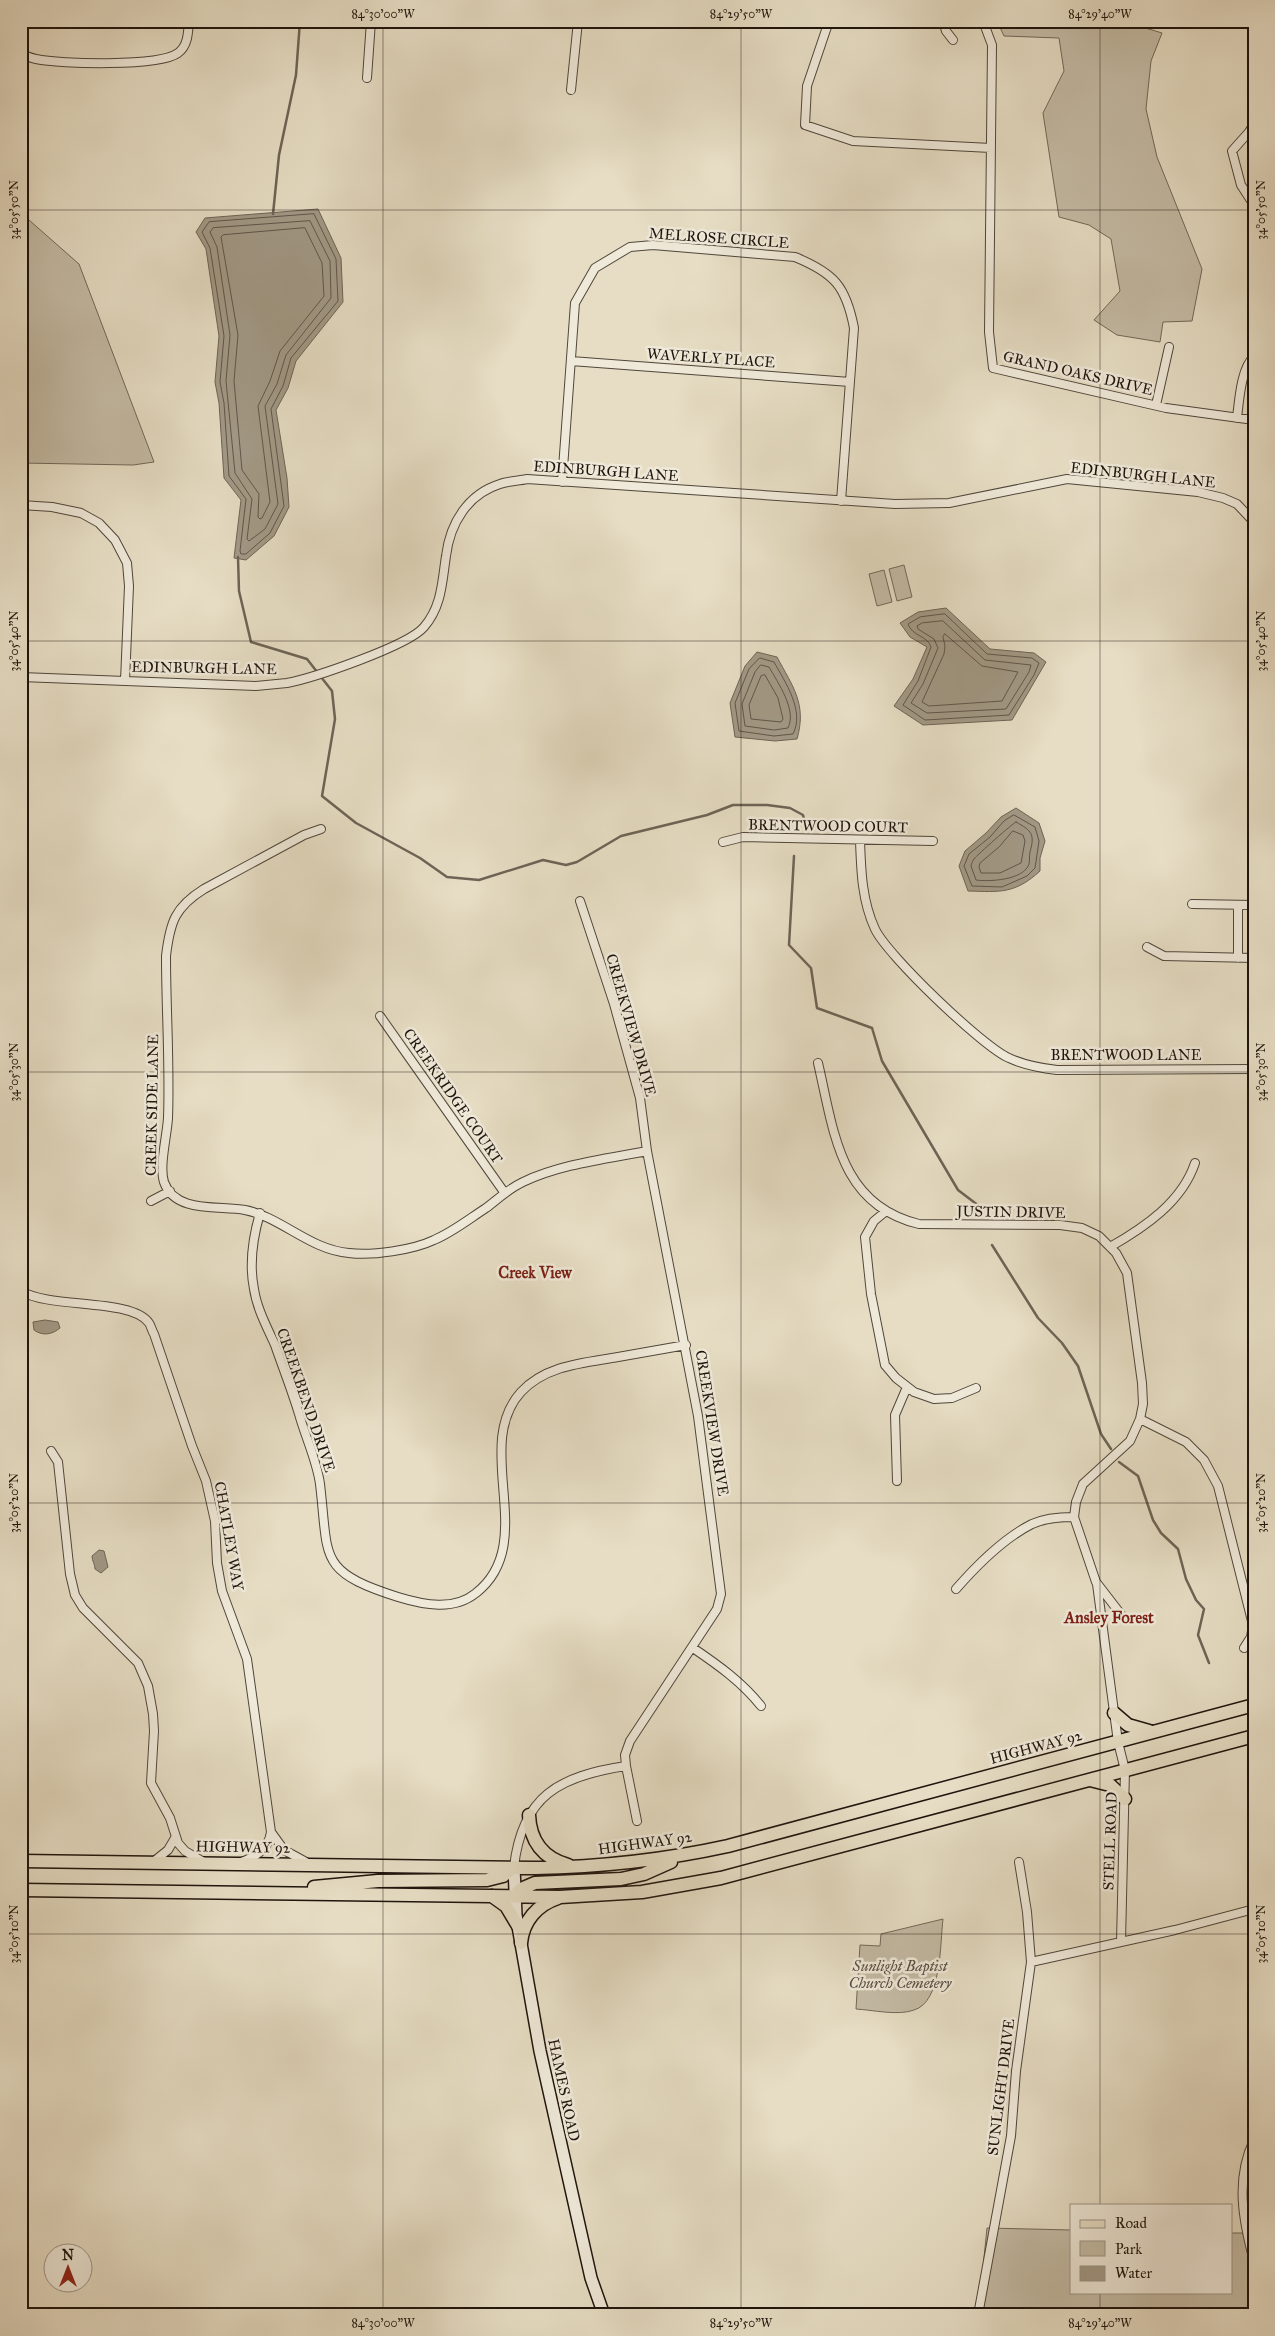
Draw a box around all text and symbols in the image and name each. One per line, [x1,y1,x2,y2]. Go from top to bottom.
text: 84°30'00"W [351,7,415,21]
text: 84°29'50"W [710,7,773,21]
text: 84°29'40"W [1068,7,1132,21]
text: 34°05'50"N [7,180,21,240]
text: 34°05'50"N [1254,180,1268,240]
street label: MELROSE CIRCLE [648,224,790,252]
street label: WAVERLY PLACE [646,345,776,371]
street label: GRAND OAKS DRIVE [1001,347,1155,399]
street label: EDINBURGH LANE [533,457,680,485]
street label: EDINBURGH LANE [1070,458,1217,492]
text: 34°05'40"N [7,611,21,671]
text: 34°05'40"N [1254,611,1268,671]
street label: EDINBURGH LANE [131,658,277,678]
street label: BRENTWOOD COURT [748,816,908,836]
street label: CREEKVIEW DRIVE [602,952,660,1099]
street label: CREEKRIDGE COURT [400,1025,506,1167]
street label: CREEK SIDE LANE [142,1034,162,1176]
text: 34°05'30"N [7,1043,21,1101]
text: 34°05'30"N [1254,1043,1268,1101]
street label: BRENTWOOD LANE [1050,1046,1202,1064]
street label: JUSTIN DRIVE [954,1202,1066,1223]
district label: Creek View [498,1263,572,1282]
street label: CREEKBEND DRIVE [273,1326,339,1475]
street label: CREEKVIEW DRIVE [692,1349,732,1497]
text: 34°05'20"N [7,1473,21,1533]
text: 34°05'20"N [1254,1473,1268,1533]
street label: CHATLEY WAY [211,1480,248,1592]
district label: Ansley Forest [1063,1608,1154,1628]
street label: HIGHWAY 92 [988,1726,1085,1768]
street label: STELL ROAD [1099,1791,1121,1891]
street label: HIGHWAY 92 [597,1827,694,1859]
street label: HIGHWAY 92 [196,1837,291,1857]
text: 34°05'10"N [7,1905,21,1963]
text: 34°05'10"N [1254,1905,1268,1963]
park label: Sunlight Baptist Church Cemetery [849,1957,953,1992]
street label: SUNLIGHT DRIVE [984,2017,1018,2156]
street label: HAMES ROAD [544,2037,584,2143]
legend [1070,2204,1232,2294]
text: Road [1115,2214,1147,2232]
text: Park [1115,2240,1142,2258]
north arrow [42,2244,92,2294]
text: N [62,2247,74,2264]
text: Water [1115,2264,1152,2282]
text: 84°30'00"W [351,2316,415,2330]
text: 84°29'50"W [710,2316,773,2330]
text: 84°29'40"W [1068,2316,1132,2330]

